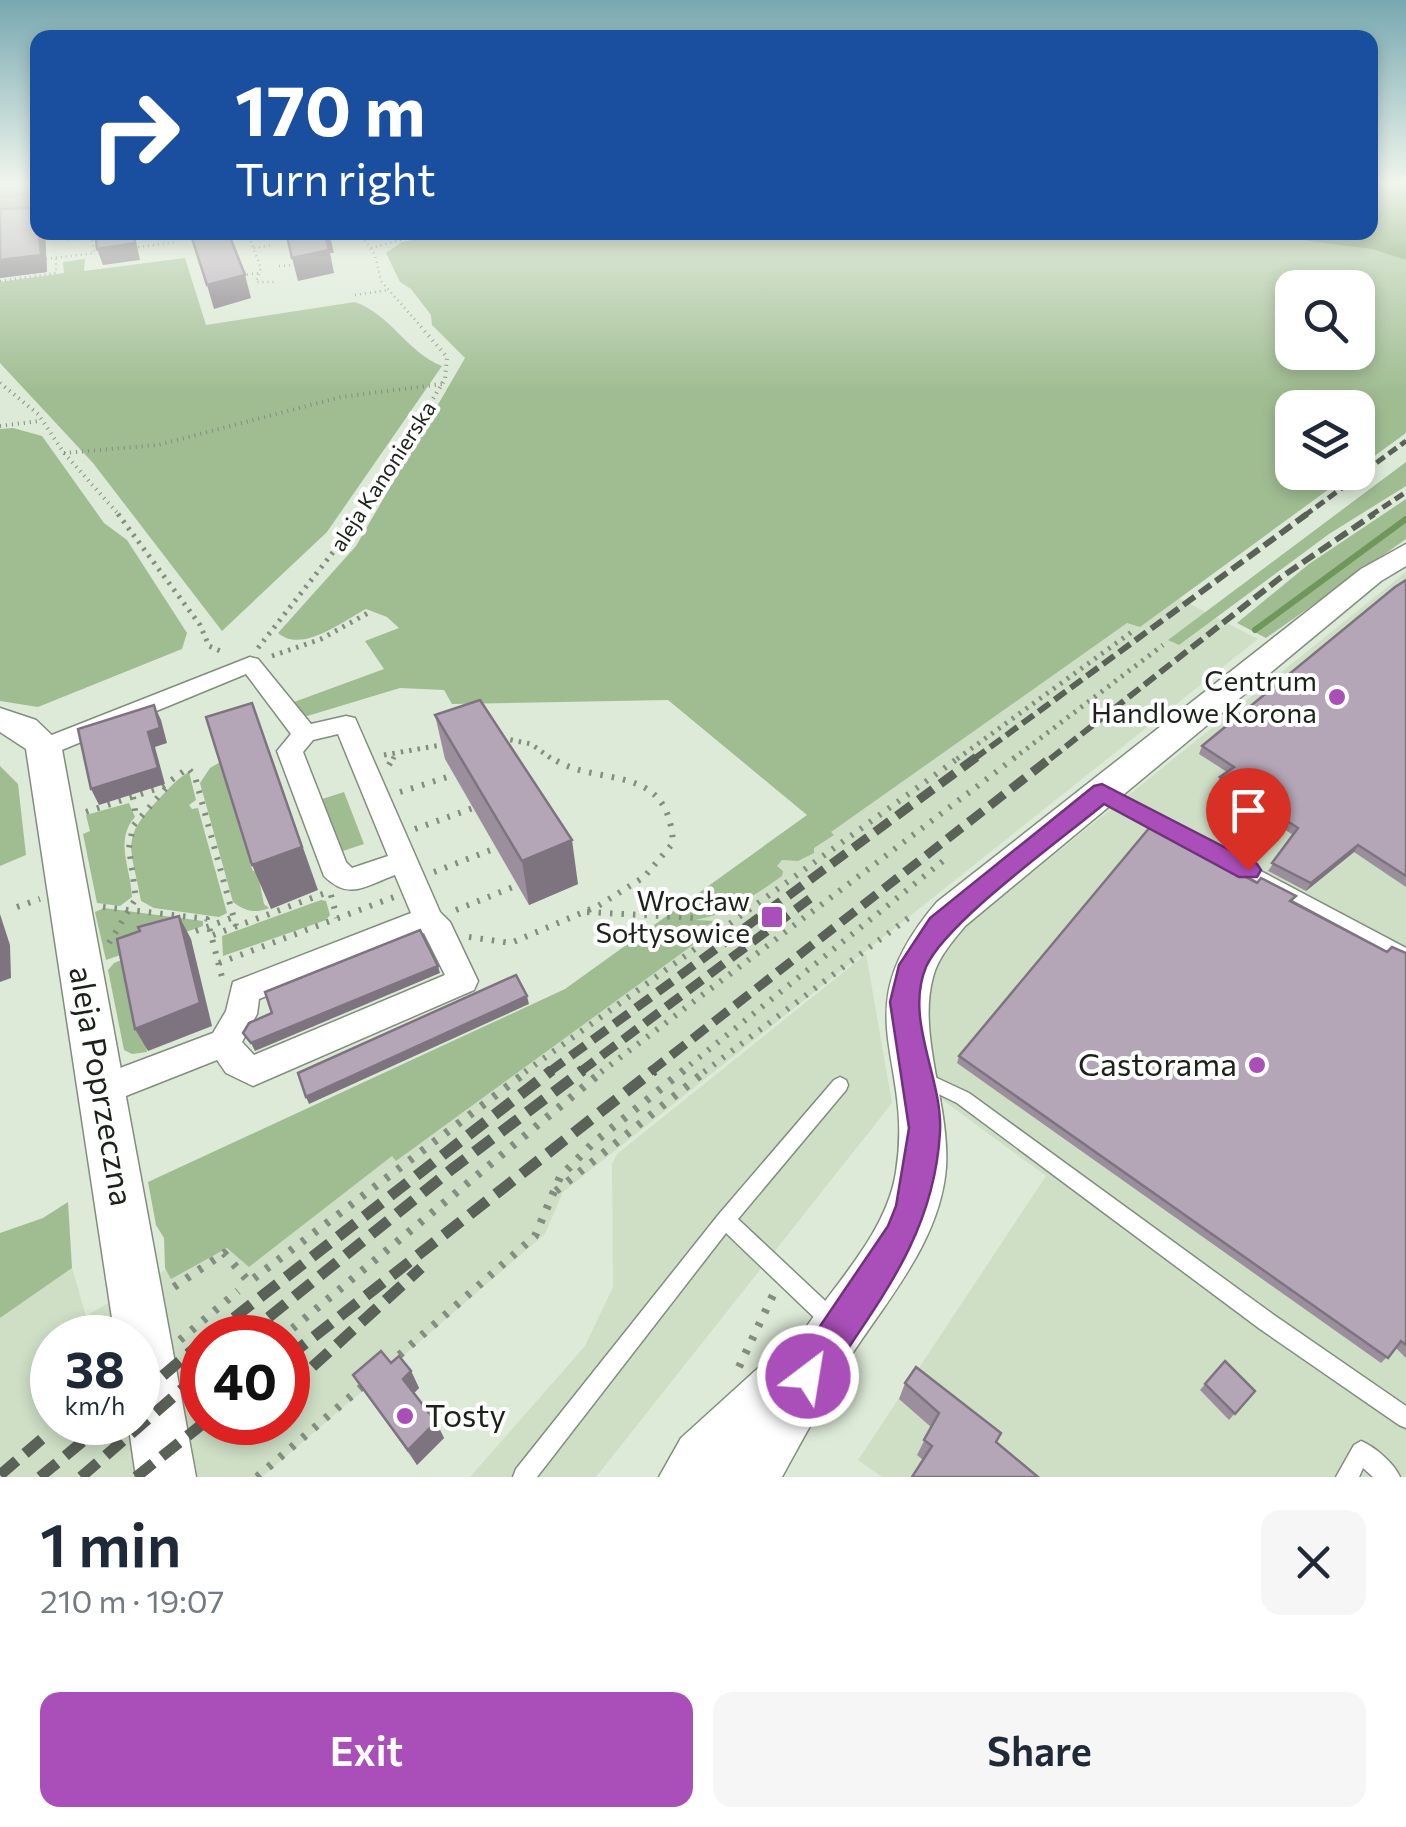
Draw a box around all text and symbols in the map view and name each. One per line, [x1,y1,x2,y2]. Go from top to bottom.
text: 170 m [235,65,426,150]
icon: right [70,70,200,200]
text: Turn right [235,150,436,205]
map controls [1275,270,1375,490]
button: search [1275,270,1375,370]
button: layers [1275,390,1375,490]
street label: aleja Kanonierska [324,396,441,556]
place label: Centrum Handlowe Korona [1091,663,1317,729]
marker: Centrum Handlowe Korona [1326,686,1348,708]
pin [1206,768,1291,871]
icon: arrive [1221,783,1276,838]
place label: Wrocław Sołtysowice [595,883,750,949]
marker: Wrocław Sołtysowice [759,904,785,930]
street label: aleja Poprzeczna [62,963,144,1209]
place label: Castorama [1078,1043,1237,1083]
marker: Castorama [1246,1054,1268,1076]
speed limit sign: 40 [180,1315,310,1445]
position arrow [756,1324,860,1428]
text: 38 [65,1337,125,1398]
text: km/h [65,1390,125,1420]
place label: Tosty [425,1394,506,1434]
marker: Tosty [394,1405,416,1427]
text: 1 min [40,1506,181,1579]
button: close [1261,1510,1366,1615]
text: 210 m · 19:07 [40,1580,224,1620]
button: Exit [40,1692,693,1807]
button: Share [713,1692,1366,1807]

